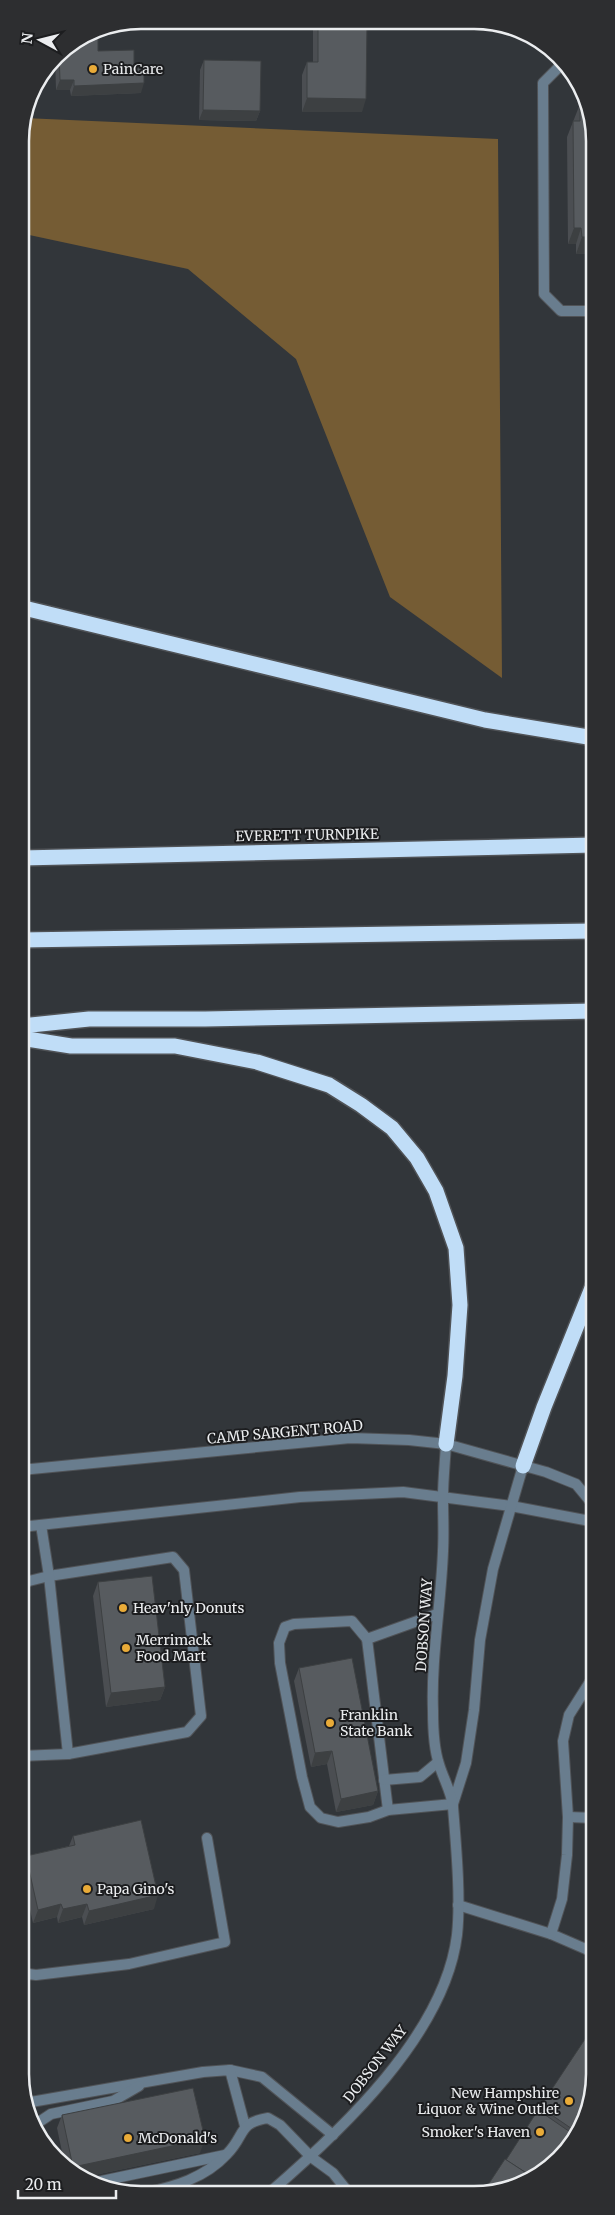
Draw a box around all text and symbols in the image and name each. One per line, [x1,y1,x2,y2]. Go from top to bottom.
north arrow [15,15,65,65]
text: N [17,32,37,45]
place label: PainCare [103,60,163,78]
marker: PainCare [87,63,99,75]
street label: EVERETT TURNPIKE [235,825,379,845]
street label: CAMP SARGENT ROAD [206,1416,364,1448]
street label: DOBSON WAY [412,1577,436,1672]
place label: Heav'nly Donuts [133,1599,244,1617]
marker: Heav'nly Donuts [117,1602,129,1614]
place label: Merrimack Food Mart [136,1631,212,1665]
marker: Merrimack Food Mart [120,1642,132,1654]
place label: Franklin State Bank [340,1706,412,1740]
marker: Franklin State Bank [324,1717,336,1729]
place label: Papa Gino's [97,1880,175,1898]
marker: Papa Gino's [81,1883,93,1895]
street label: DOBSON WAY [339,2021,411,2106]
place label: New Hampshire Liquor & Wine Outlet [418,2084,560,2118]
marker: New Hampshire Liquor & Wine Outlet [563,2095,575,2107]
place label: Smoker's Haven [422,2123,530,2141]
marker: Smoker's Haven [534,2126,546,2138]
place label: McDonald's [138,2129,217,2147]
marker: McDonald's [122,2132,134,2144]
scale bar [18,2168,115,2200]
text: 20 m [25,2175,62,2194]

